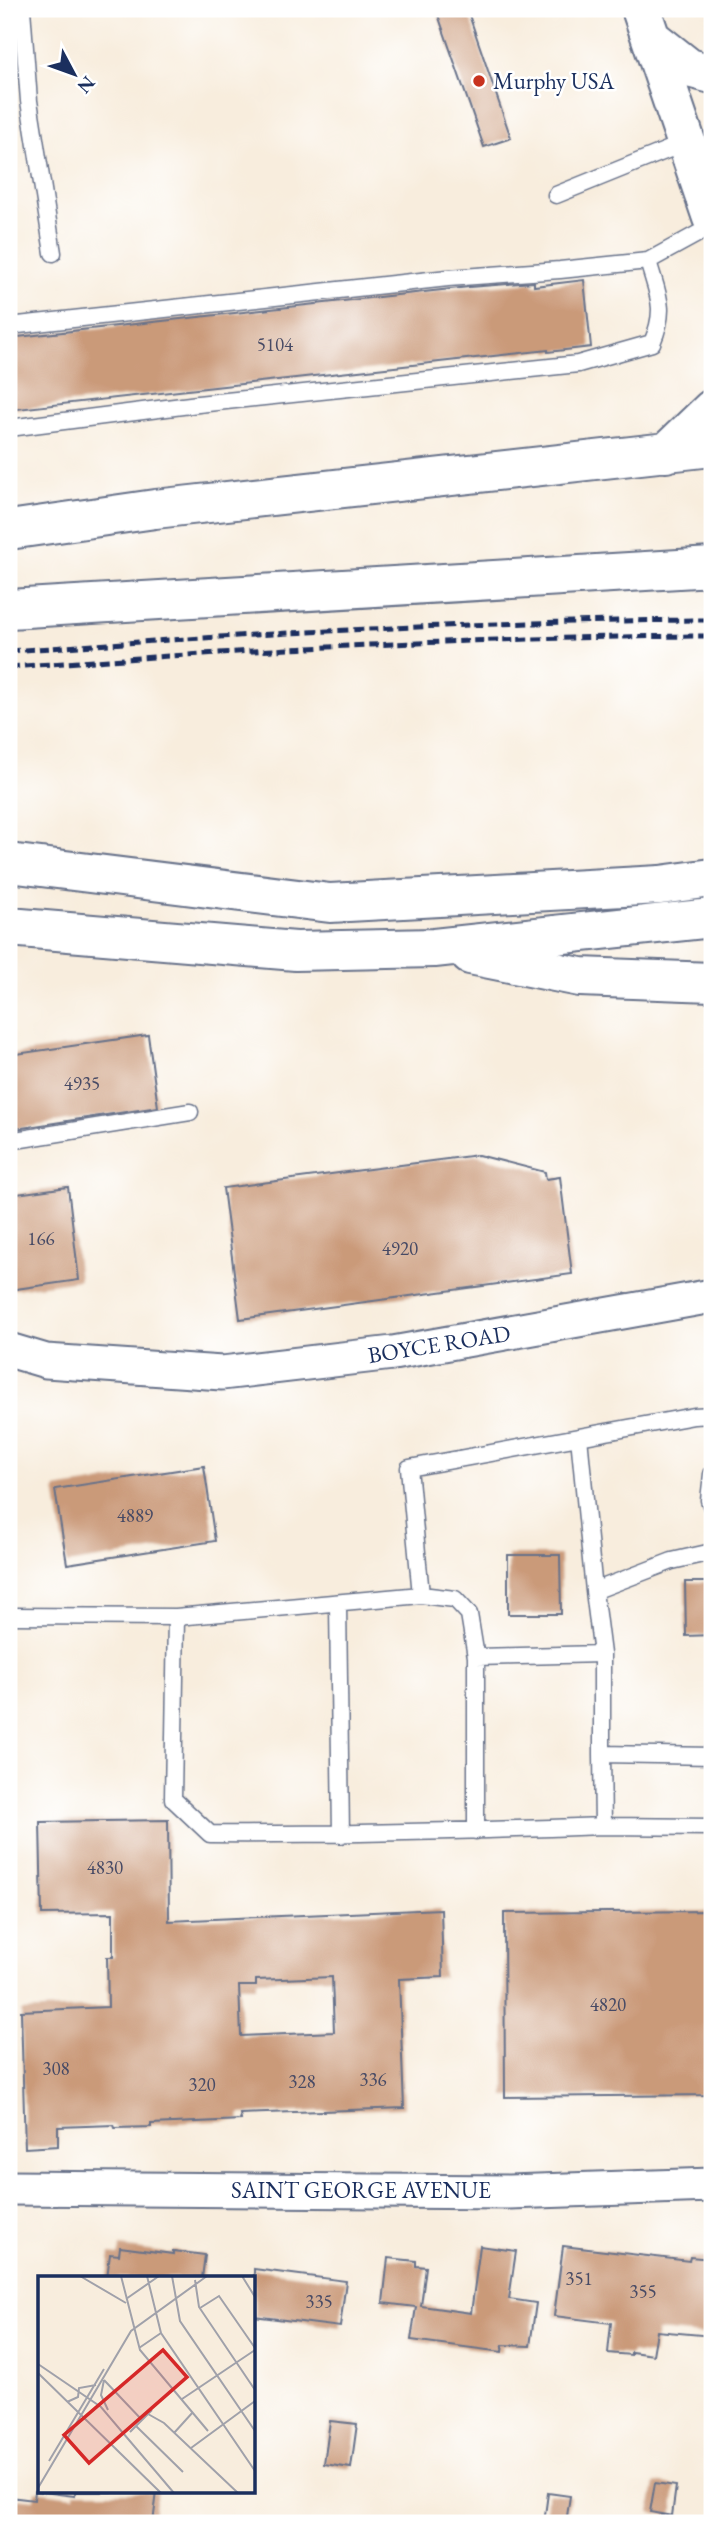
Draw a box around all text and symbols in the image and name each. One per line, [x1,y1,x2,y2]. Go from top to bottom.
north arrow [38,38,108,108]
place label: Murphy USA [493,66,615,96]
text: N [72,71,101,99]
marker: Murphy USA [471,73,487,89]
house number: 5104 [257,332,294,357]
house number: 4935 [64,1071,100,1096]
house number: 166 [27,1226,55,1251]
house number: 4920 [382,1236,418,1261]
street label: BOYCE ROAD [366,1318,512,1370]
house number: 4889 [117,1503,153,1528]
house number: 4830 [87,1855,123,1880]
house number: 4820 [590,1992,626,2017]
house number: 308 [42,2056,70,2081]
house number: 336 [359,2067,387,2092]
house number: 328 [288,2069,316,2094]
house number: 320 [188,2072,216,2097]
street label: SAINT GEORGE AVENUE [231,2175,491,2205]
house number: 351 [565,2266,593,2291]
inset map [38,2276,256,2494]
house number: 355 [629,2279,657,2304]
house number: 335 [305,2289,333,2314]

